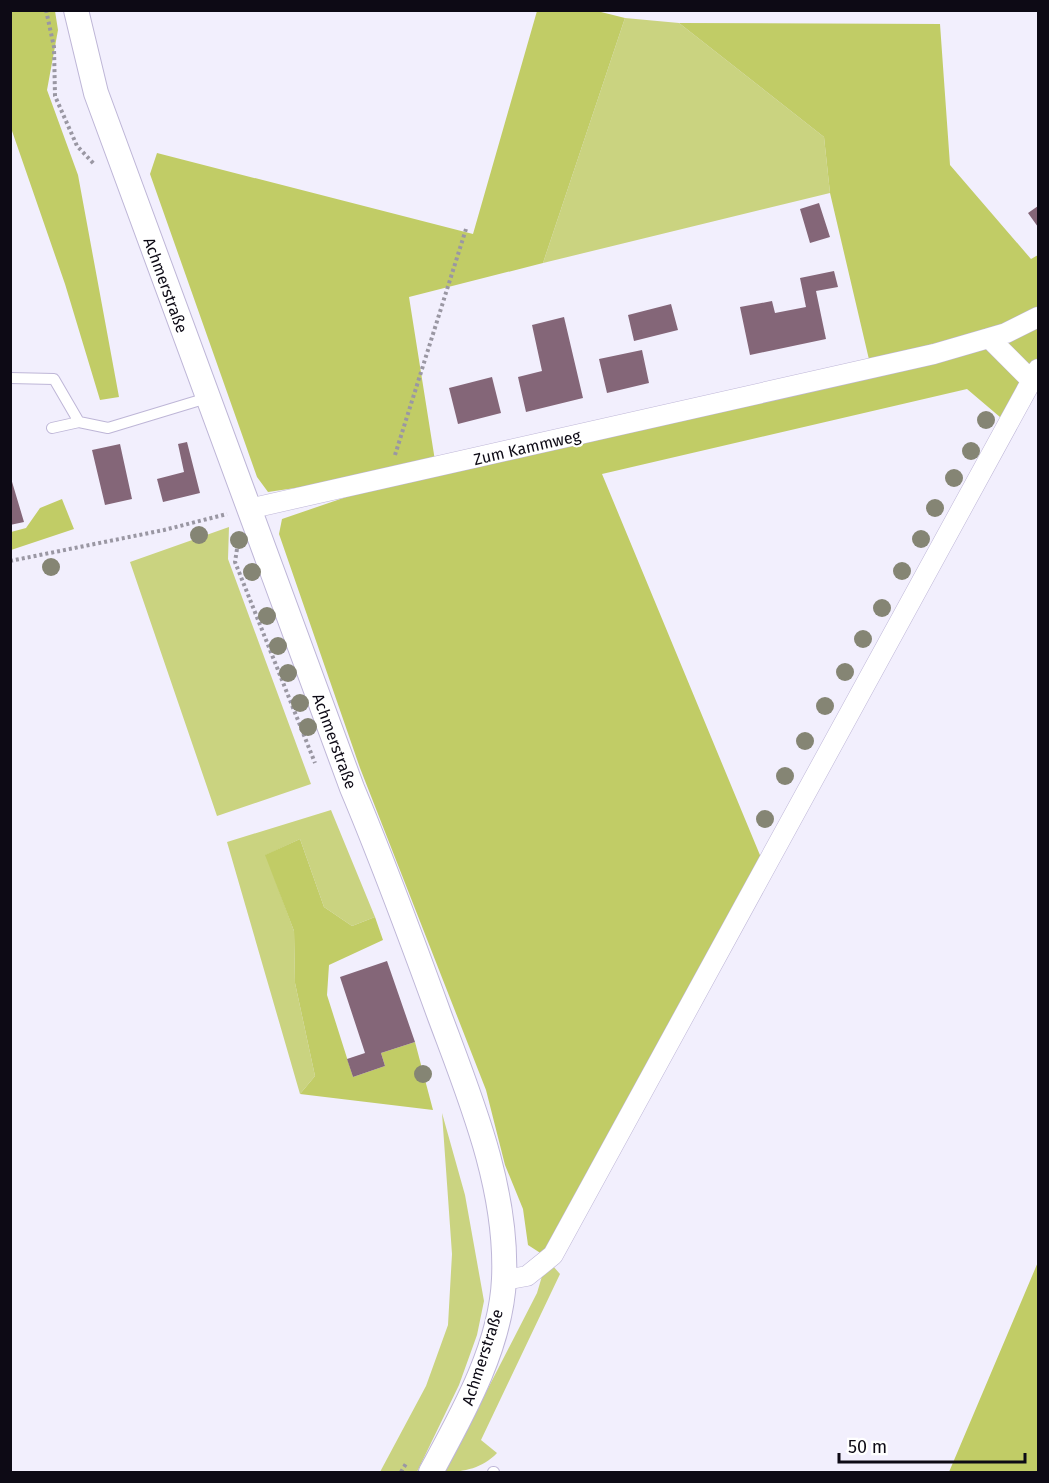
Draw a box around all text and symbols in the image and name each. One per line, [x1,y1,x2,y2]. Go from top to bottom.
street label: Achmerstraße [139,235,192,336]
street label: Zum Kammweg [472,426,583,469]
street label: Achmerstraße [308,691,361,792]
street label: Achmerstraße [458,1307,507,1408]
scale bar [839,1426,1025,1464]
text: 50 m [848,1436,887,1458]

